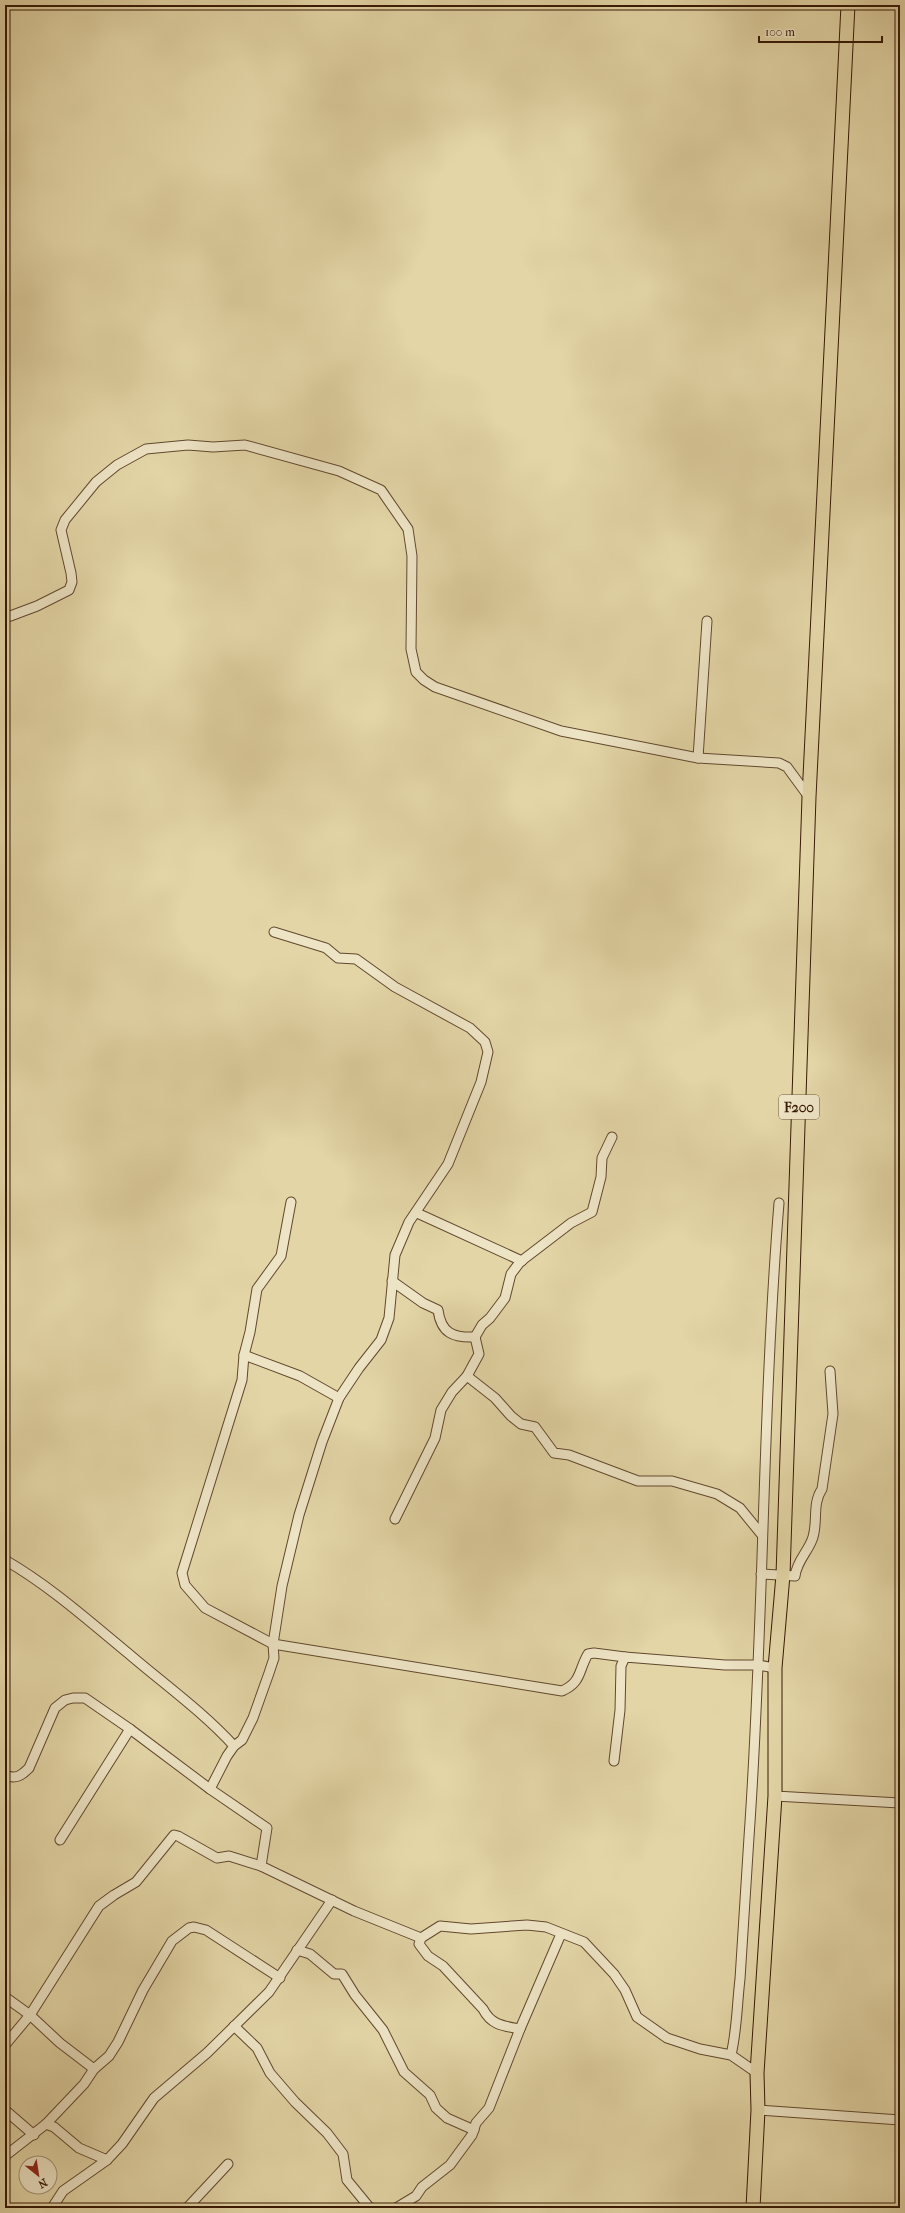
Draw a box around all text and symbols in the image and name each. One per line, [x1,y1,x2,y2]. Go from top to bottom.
scale bar [759,18,882,44]
text: 100 m [765,25,795,39]
road number: F200 [779,1095,819,1119]
north arrow [18,2155,58,2195]
text: N [35,2176,50,2191]

